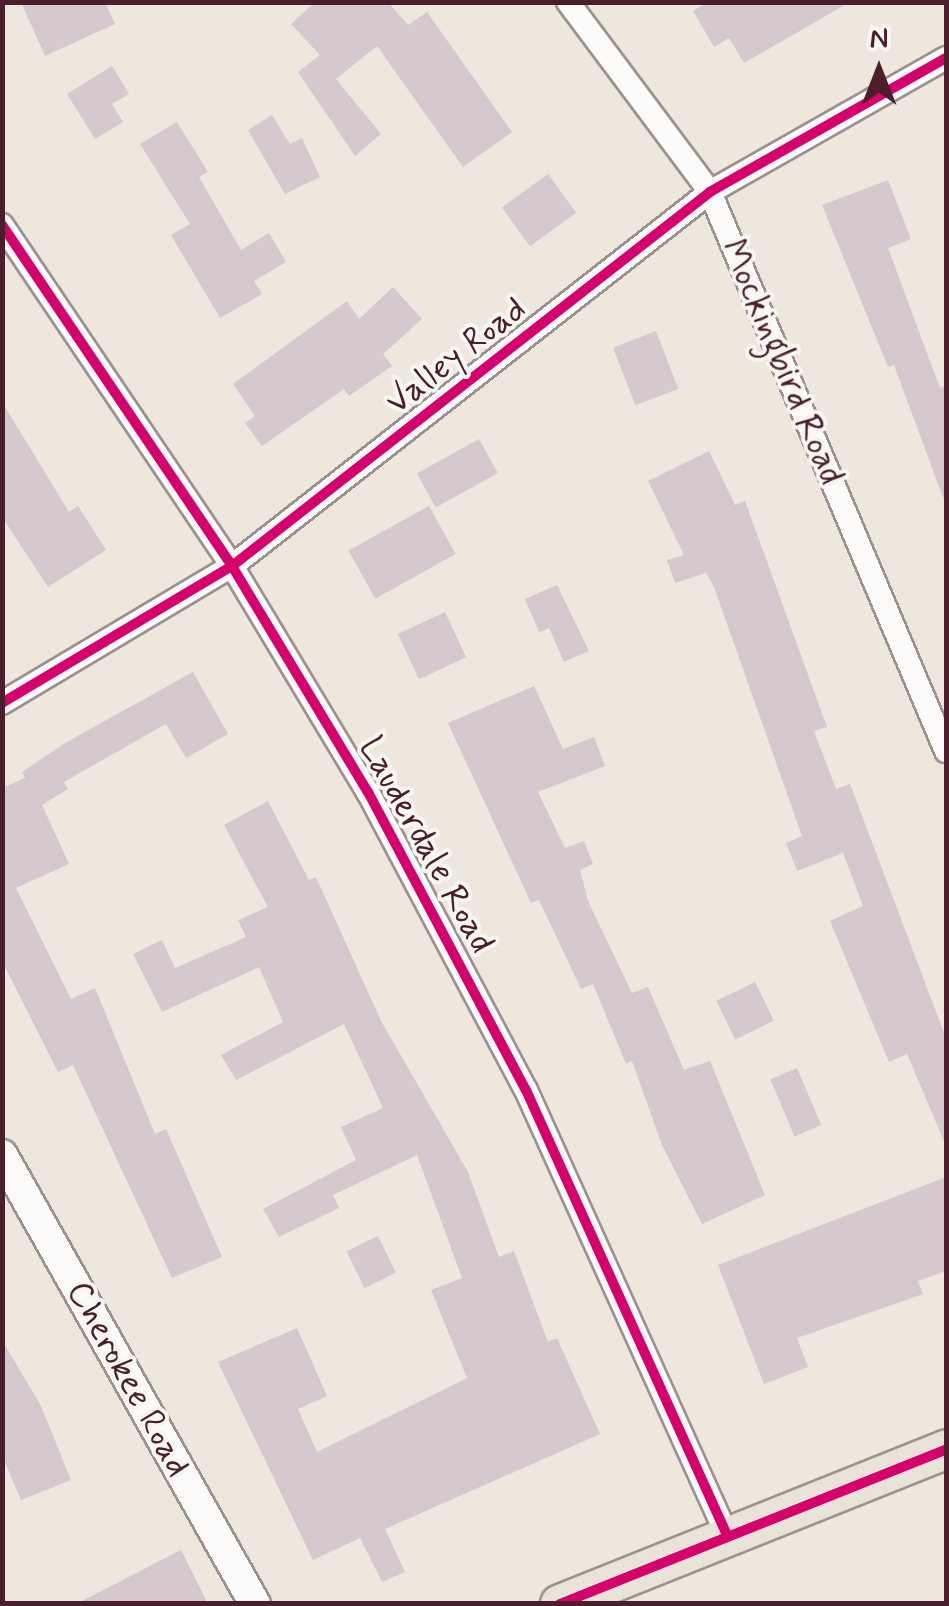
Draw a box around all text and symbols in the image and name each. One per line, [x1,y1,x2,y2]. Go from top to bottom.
north arrow [829,20,929,120]
text: N [870,21,888,58]
street label: Mockingbird Road [712,234,852,490]
street label: Valley Road [377,288,535,424]
street label: Lauderdale Road [350,730,502,960]
street label: Cherokee Road [57,1274,199,1484]

